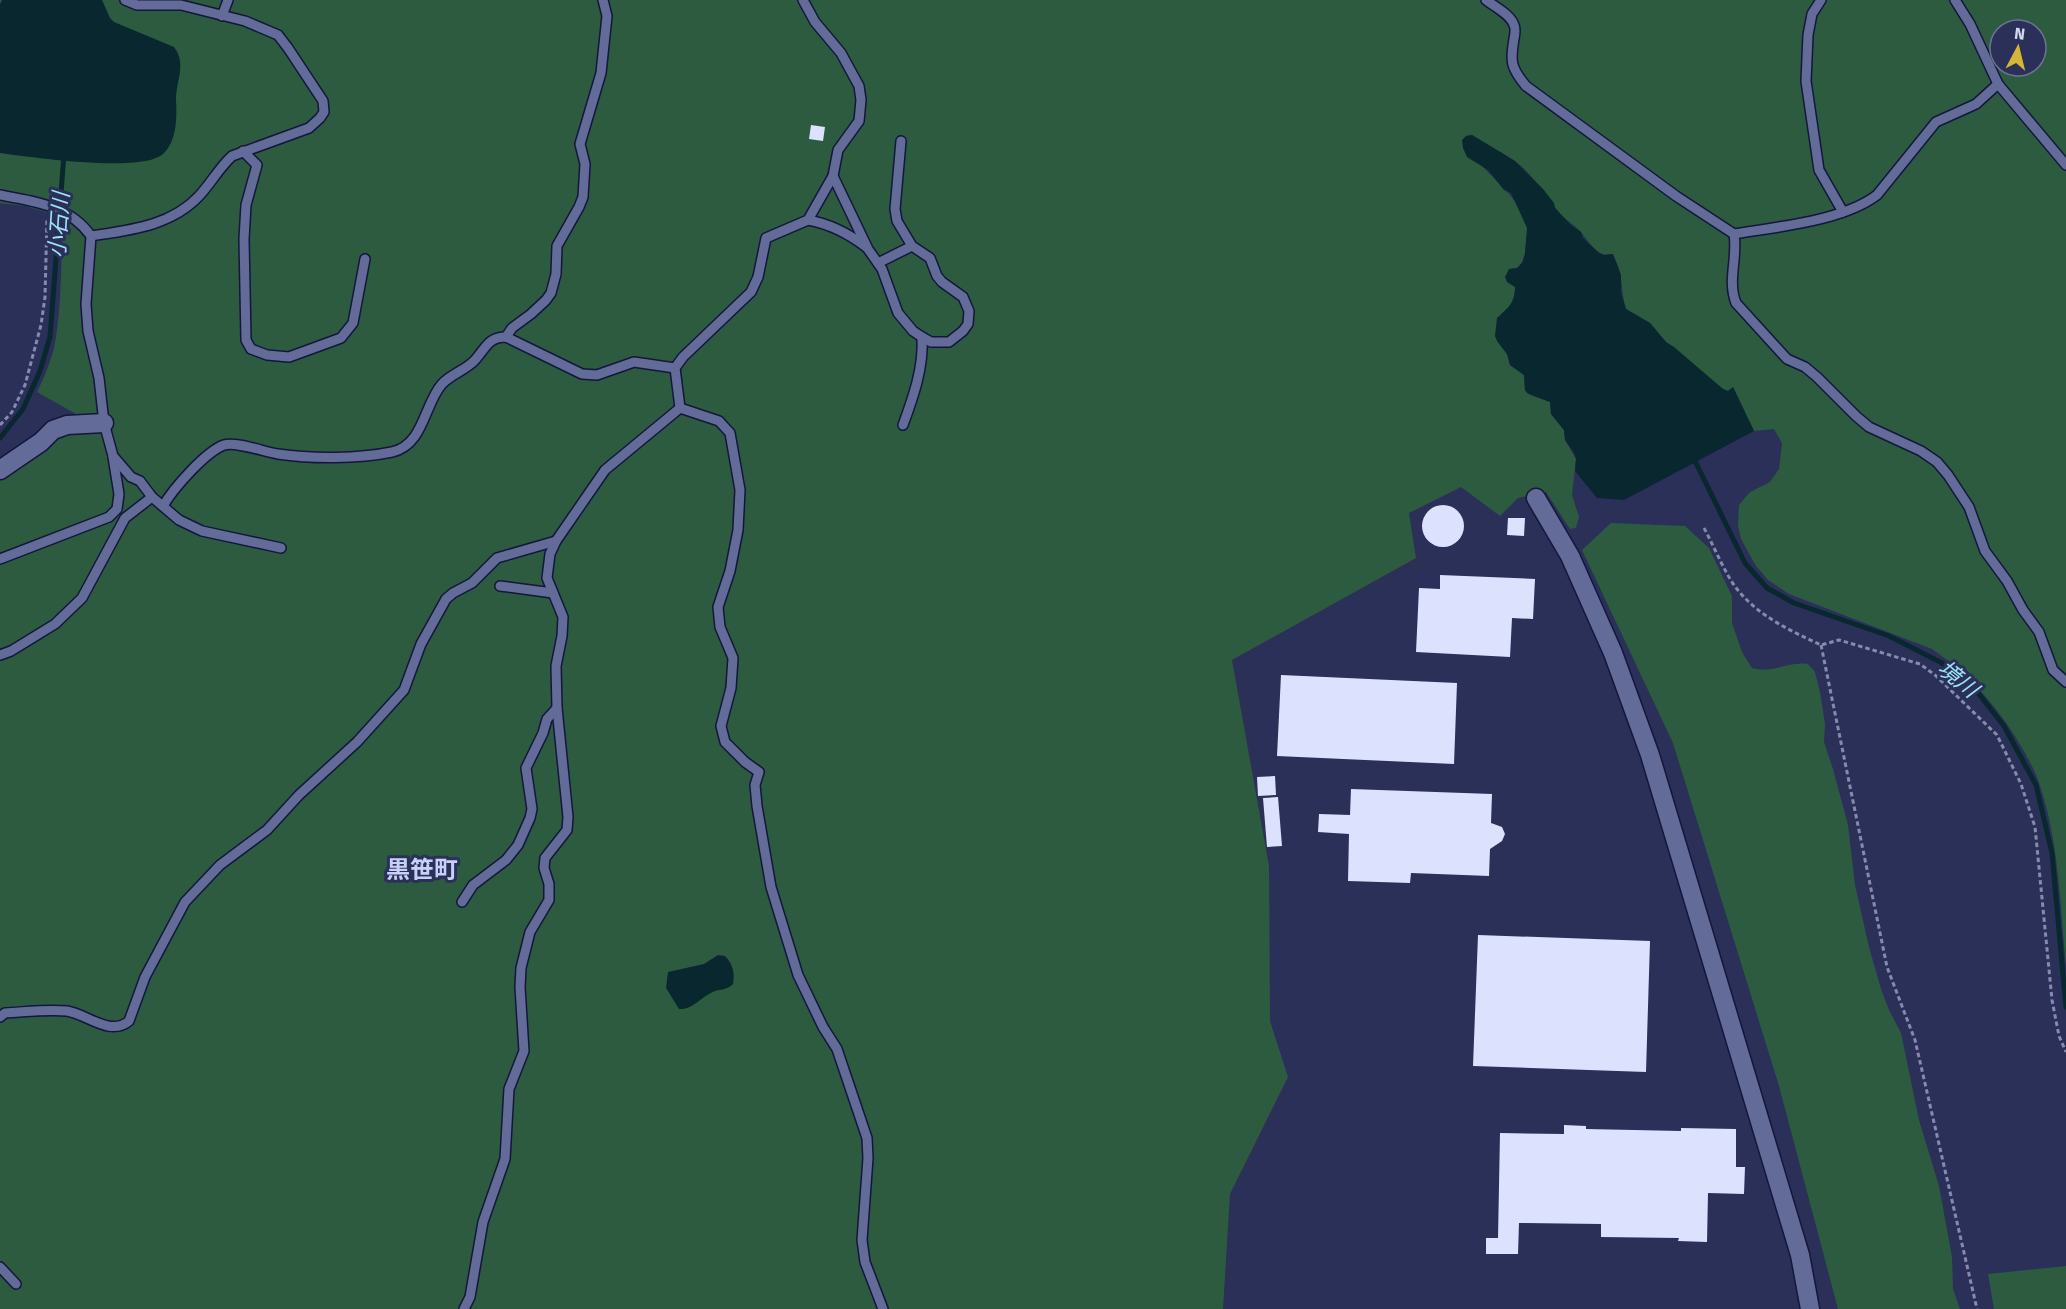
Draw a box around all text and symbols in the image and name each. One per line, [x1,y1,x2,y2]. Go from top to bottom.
north arrow [1988,18,2048,78]
text: N [2013,24,2026,44]
water label: 小石川 [43,189,75,259]
water label: 境川 [1932,655,1985,705]
district label: 黒笹町 [386,856,458,884]

